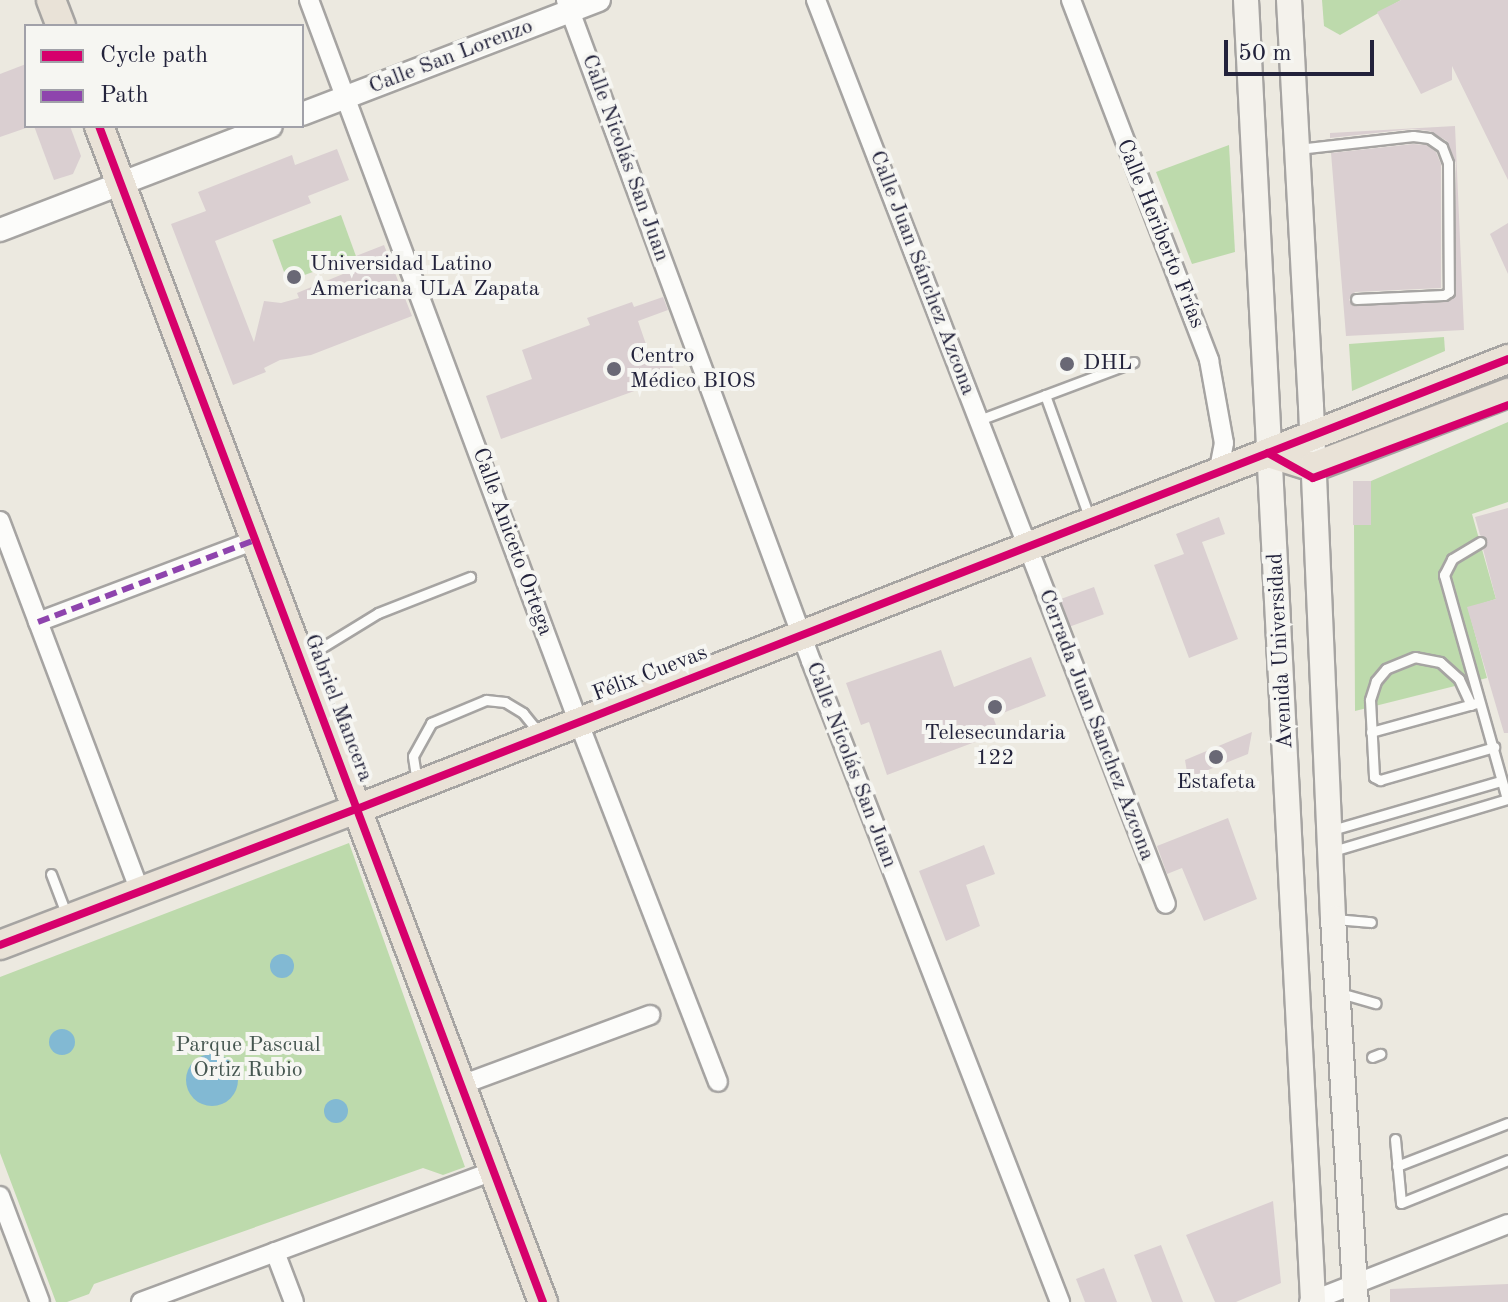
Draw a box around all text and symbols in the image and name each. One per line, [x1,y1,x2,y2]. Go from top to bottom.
street label: Calle San Lorenzo [365,14,537,100]
legend [24,24,304,128]
scale bar [1228,24,1378,74]
text: 50 m [1238,42,1292,66]
text: Cycle path [100,44,208,68]
street label: Calle Nicolás San Juan [575,51,675,265]
text: Path [100,84,149,108]
street label: Calle Heriberto Frías [1110,136,1210,332]
street label: Calle Juan Sánchez Azcona [863,147,981,399]
place label: Universidad Latino Americana ULA Zapata [310,251,540,302]
marker: Universidad Latino Americana ULA Zapata [285,268,303,286]
place label: Centro Médico BIOS [630,343,756,394]
place label: DHL [1083,351,1132,377]
marker: DHL [1058,355,1076,373]
marker: Centro Médico BIOS [605,360,623,378]
street label: Calle Aniceto Ortega [466,445,558,639]
street label: Avenida Universidad [1263,552,1299,750]
street label: Cerrada Juan Sanchez Azcona [1032,586,1160,864]
street label: Gabriel Mancera [298,630,378,786]
street label: Félix Cuevas [589,640,711,708]
street label: Calle Nicolás San Juan [800,658,902,872]
marker: Telesecundaria 122 [986,698,1004,716]
place label: Telesecundaria 122 [924,720,1066,772]
marker: Estafeta [1207,748,1225,766]
place label: Estafeta [1176,770,1256,796]
park label: Parque Pascual Ortiz Rubio [175,1032,321,1084]

